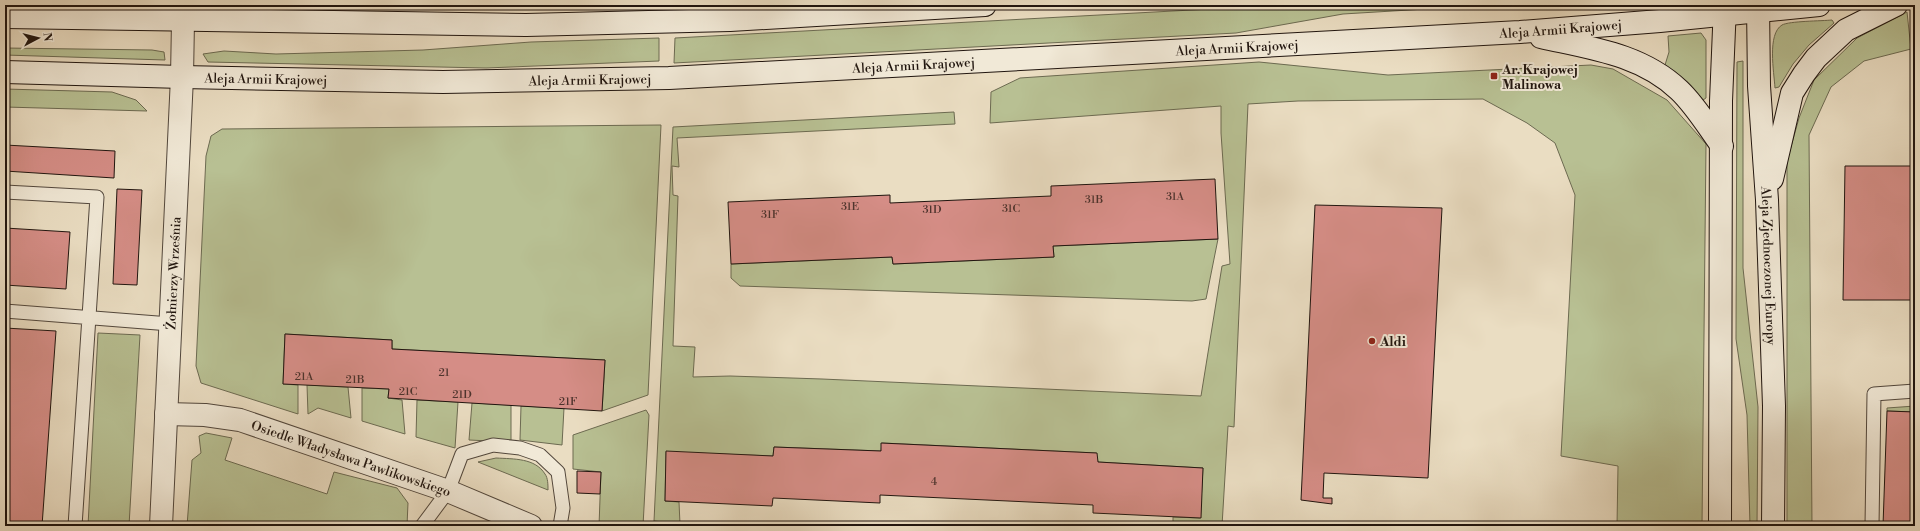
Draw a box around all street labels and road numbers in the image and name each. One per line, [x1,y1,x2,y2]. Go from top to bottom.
street label: Aleja Armii Krajowej [1498,17,1623,42]
street label: Aleja Armii Krajowej [1174,37,1299,60]
street label: Aleja Armii Krajowej [851,54,975,77]
street label: Aleja Armii Krajowej [203,70,328,89]
street label: Aleja Armii Krajowej [527,71,652,90]
street label: Aleja Zjednoczonej Europy [1757,185,1779,346]
street label: Żołnierzy Września [162,216,184,330]
street label: Osiedle Władysława Pawlikowskiego [249,417,453,500]

